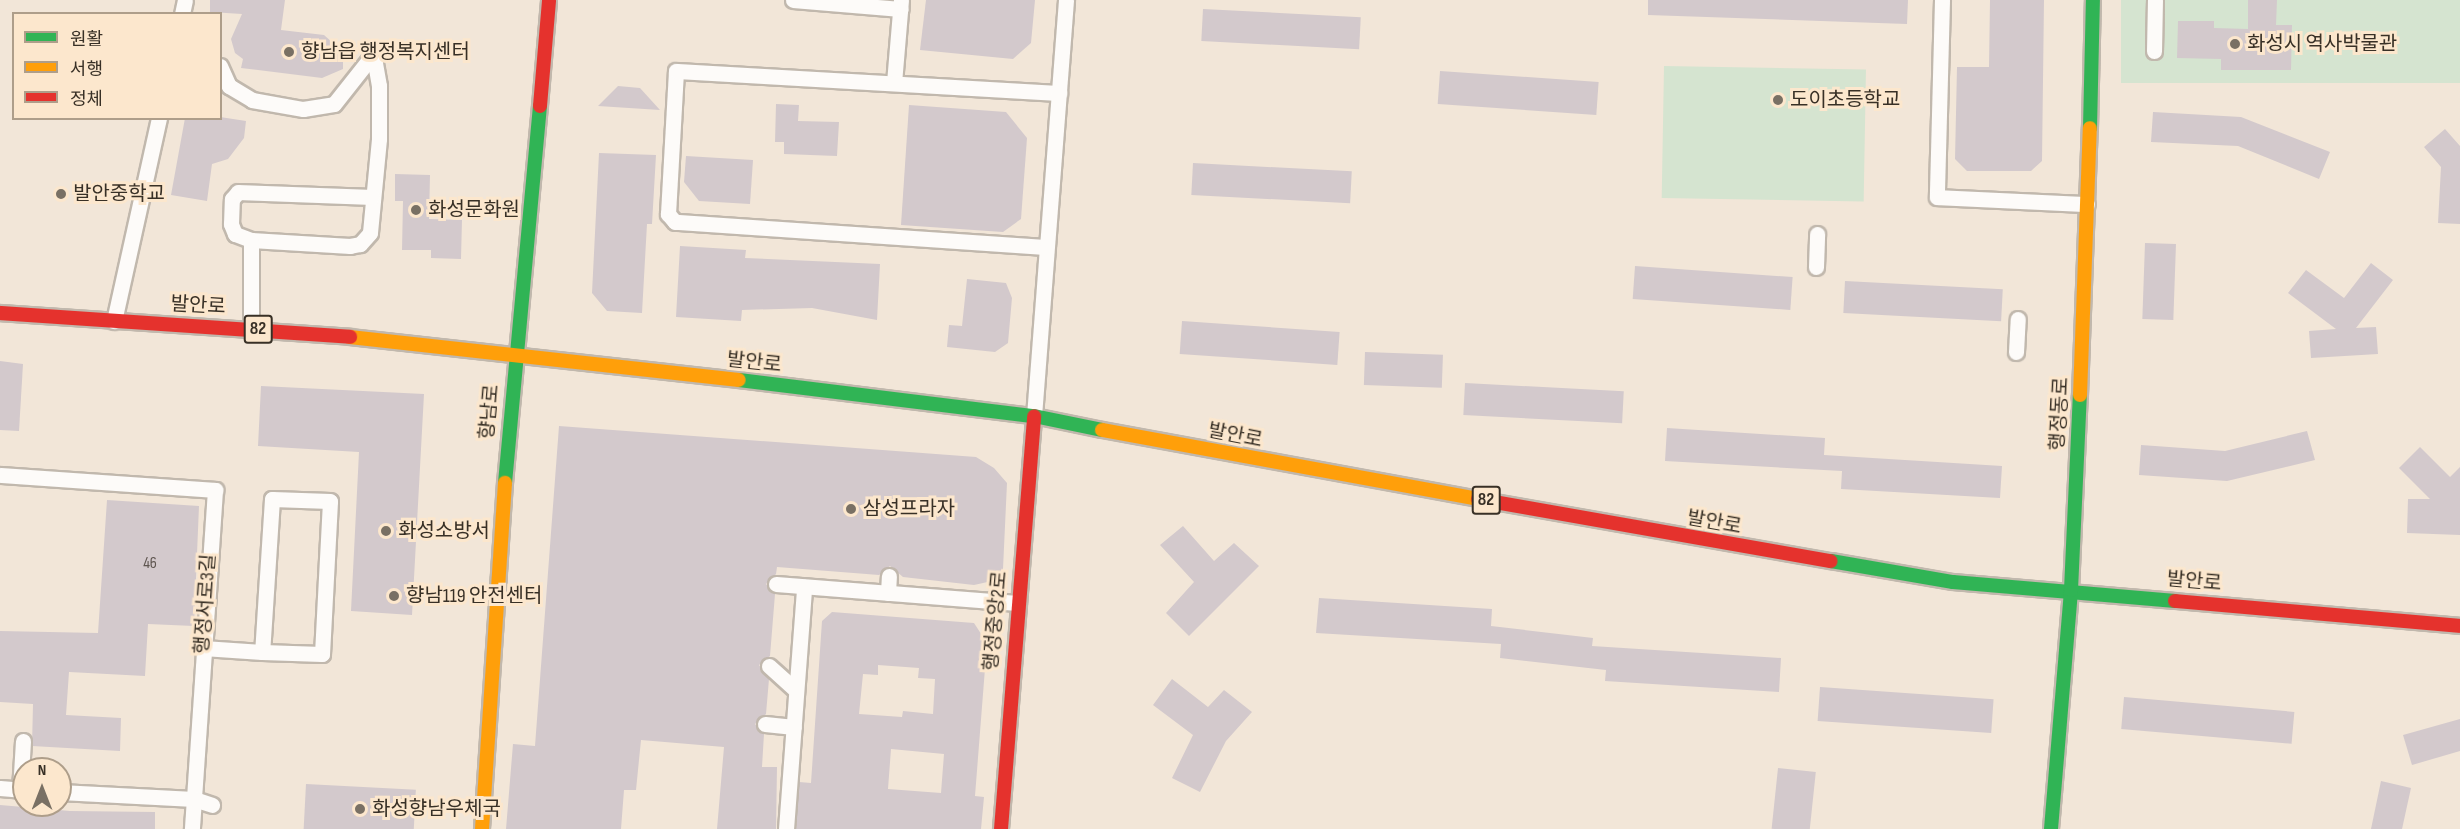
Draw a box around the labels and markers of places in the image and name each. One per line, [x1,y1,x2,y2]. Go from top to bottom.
place label: 화성시 역사박물관 [2247,32,2397,56]
marker: 화성시 역사박물관 [2228,37,2242,51]
place label: 향남읍 행정복지센터 [301,40,470,64]
marker: 향남읍 행정복지센터 [282,45,296,59]
place label: 도이초등학교 [1790,88,1900,112]
marker: 도이초등학교 [1771,93,1785,107]
place label: 발안중학교 [73,182,165,206]
marker: 발안중학교 [54,187,68,201]
place label: 화성문화원 [428,198,520,222]
marker: 화성문화원 [409,203,423,217]
place label: 삼성프라자 [863,497,955,521]
marker: 삼성프라자 [844,502,858,516]
place label: 화성소방서 [398,519,490,543]
marker: 화성소방서 [379,524,393,538]
place label: 향남119 안전센터 [406,584,542,608]
marker: 향남119 안전센터 [387,589,401,603]
place label: 화성향남우체국 [372,797,501,821]
marker: 화성향남우체국 [353,802,367,816]

